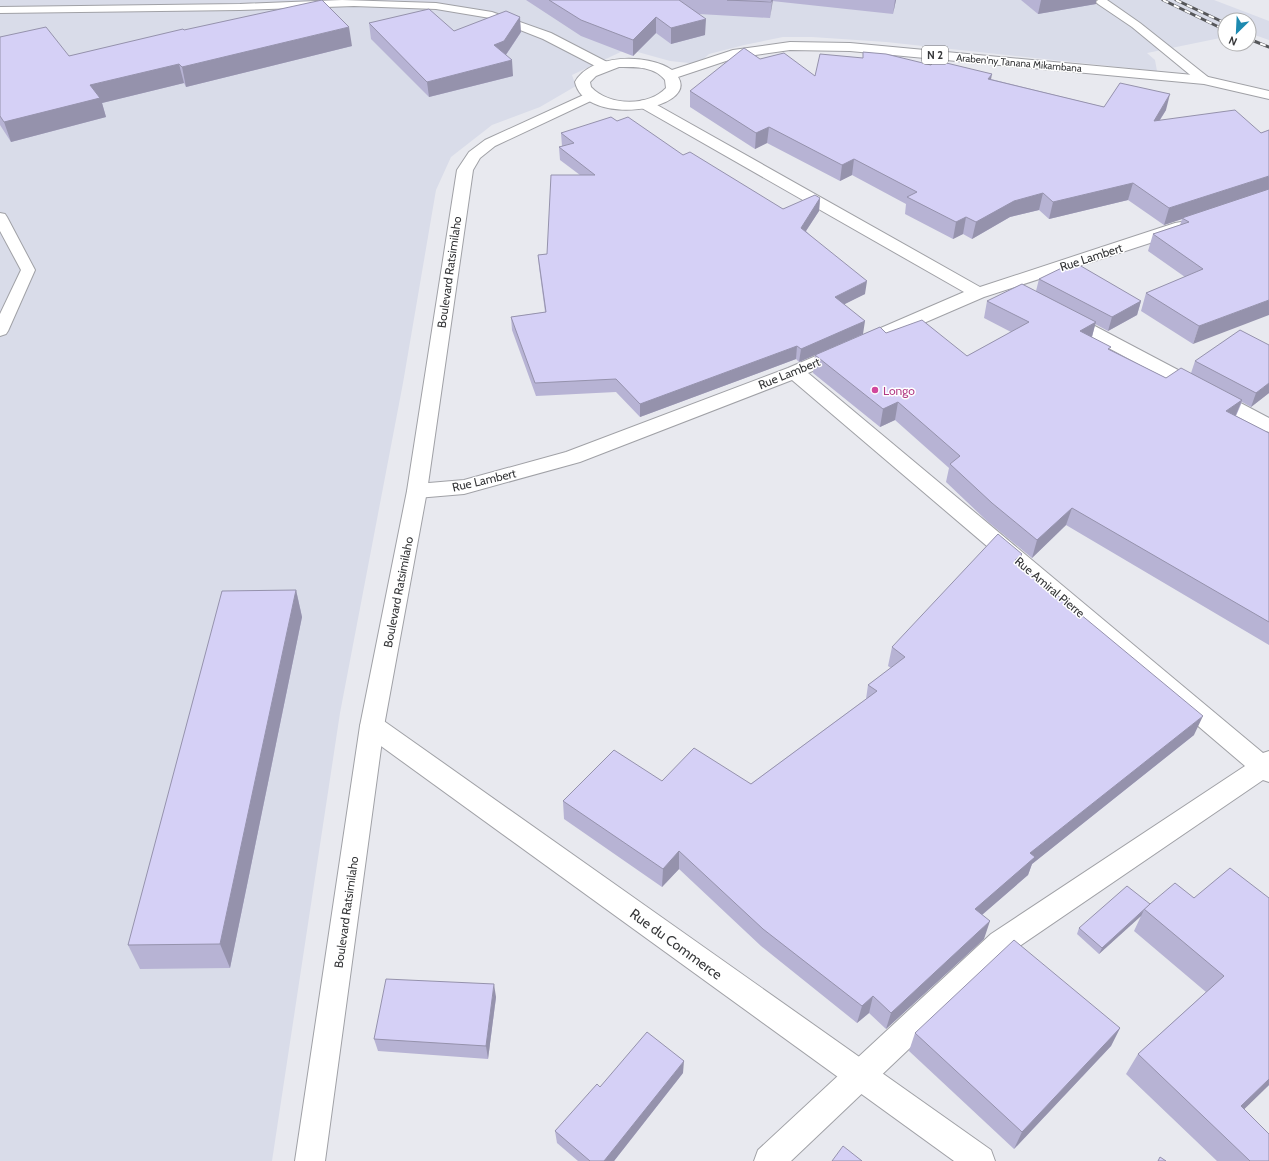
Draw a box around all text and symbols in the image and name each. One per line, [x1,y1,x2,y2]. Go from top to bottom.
north arrow [1217,12,1257,52]
text: N [1227,33,1239,49]
road number: N 2 [922,46,948,64]
street label: Araben'ny Tanana Mikambana [956,51,1083,75]
street label: Boulevard Ratsimilaho [434,215,464,329]
street label: Rue Lambert [1058,240,1124,274]
street label: Rue Lambert [756,354,822,392]
place label: Longo [883,383,915,398]
marker: Longo [870,385,880,395]
street label: Rue Lambert [451,465,517,495]
street label: Boulevard Ratsimilaho [380,535,416,649]
street label: Rue Amiral Pierre [1012,553,1088,621]
street label: Boulevard Ratsimilaho [331,855,361,969]
street label: Rue du Commerce [626,904,726,984]

